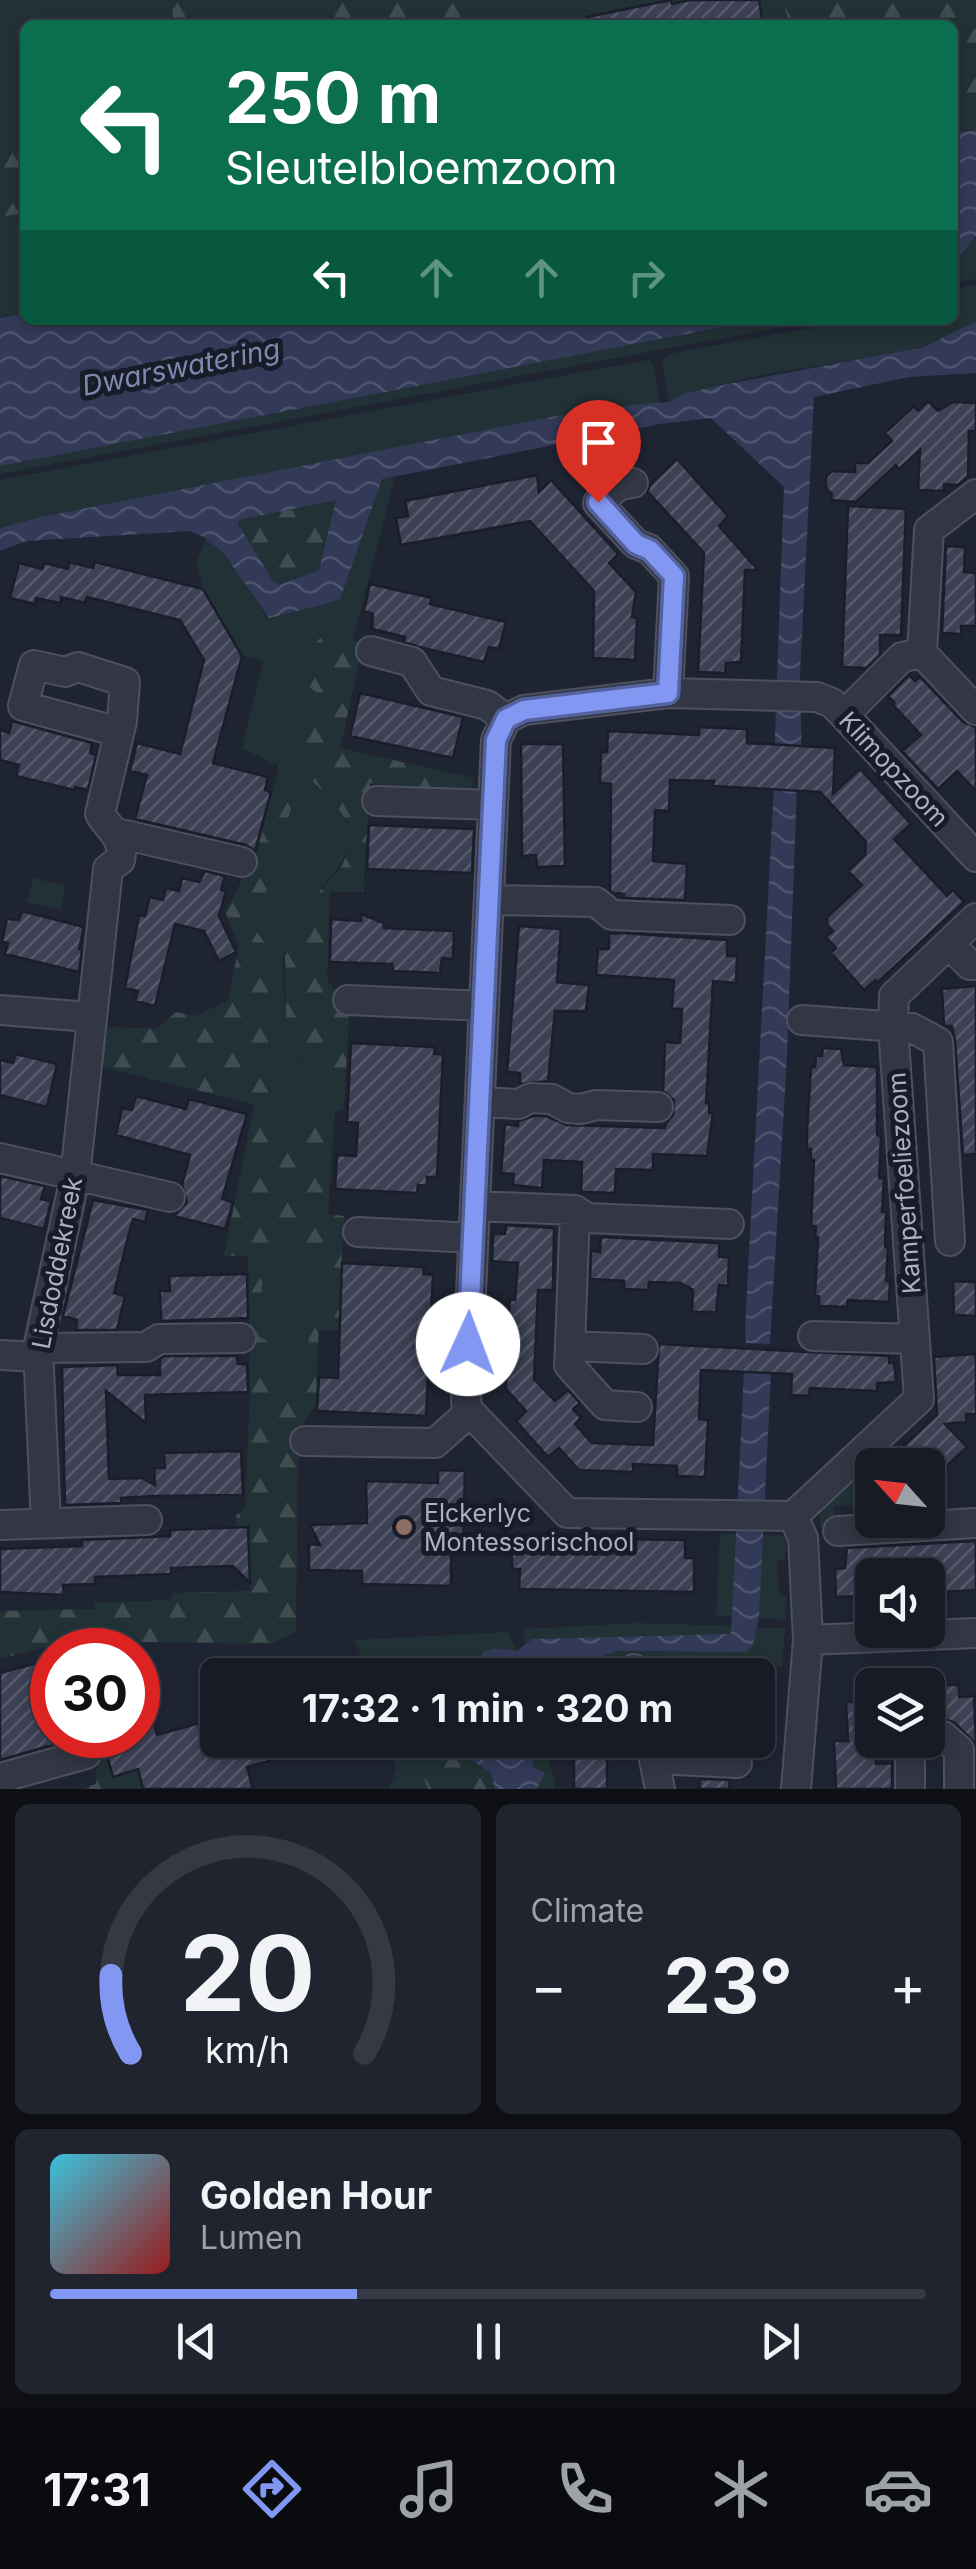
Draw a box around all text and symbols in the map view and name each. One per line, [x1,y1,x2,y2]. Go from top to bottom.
text: 250 m [225,55,442,140]
icon: left [60,60,190,190]
text: Sleutelbloemzoom [225,140,618,195]
icon: left [304,250,359,305]
icon: ahead [409,250,464,305]
icon: ahead [514,250,569,305]
icon: right [619,250,674,305]
water label: Dwarswatering [79,331,283,403]
pin [556,400,641,503]
icon: arrive [571,415,626,470]
street label: Klimopzoom [833,705,955,833]
street label: Kamperfoeliezoom [881,1071,927,1295]
street label: Lisdoddekreek [26,1174,88,1351]
position arrow [416,1292,520,1396]
north arrow [855,1448,945,1538]
map controls [855,1448,945,1758]
place label: Elckerlyc Montessorischool [424,1498,634,1557]
marker: Elckerlyc Montessorischool [393,1516,415,1538]
button: sound [855,1558,945,1648]
speed limit sign: 30 [30,1628,160,1758]
button: layers [855,1668,945,1758]
text: 17:32 · 1 min · 320 m [302,1685,673,1731]
text: Climate [531,1891,644,1930]
text: 20 [180,1910,316,2036]
text: 23° [663,1940,793,2031]
text: − [531,1953,567,2019]
text: + [890,1953,926,2019]
text: km/h [205,2028,290,2072]
text: Golden Hour [200,2172,432,2218]
text: Lumen [200,2218,303,2257]
icon: previous [169,2314,224,2369]
icon: pause [461,2314,516,2369]
icon: next [753,2314,808,2369]
icon: directions [237,2454,307,2524]
icon: music [394,2454,464,2524]
icon: phone [550,2454,620,2524]
icon: climate [706,2454,776,2524]
icon: car [863,2454,933,2524]
text: 17:31 [43,2462,151,2517]

